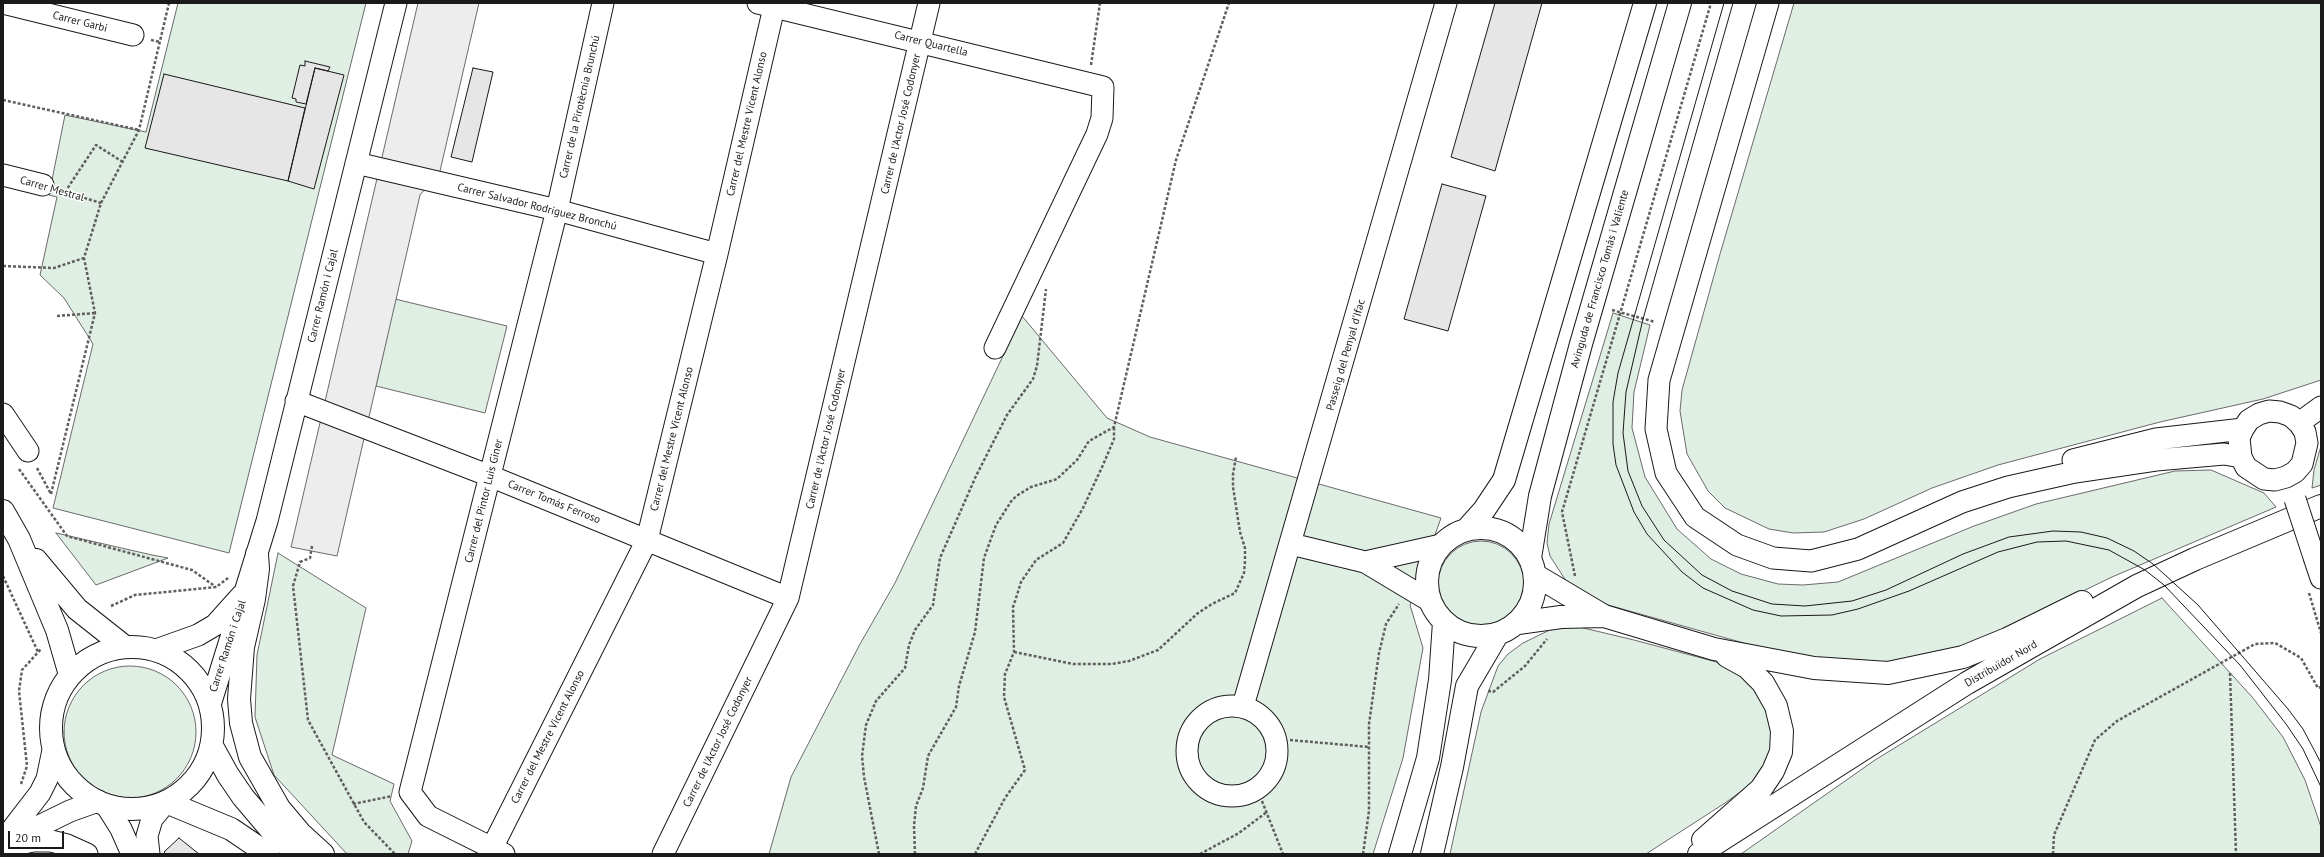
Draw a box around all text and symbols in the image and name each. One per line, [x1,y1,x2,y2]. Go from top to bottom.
street label: Carrer Garbi [51,9,109,35]
street label: Carrer Quartella [893,28,969,60]
street label: Carrer de la Pirotècnia Brunchú [557,34,603,180]
street label: Carrer del Mestre Vicent Alonso [724,50,770,198]
street label: Carrer de l'Actor José Codonyer [878,53,924,195]
street label: Carrer Mestral [18,174,86,204]
street label: Carrer Salvador Rodríguez Bronchú [456,181,618,233]
street label: Avinguda de Francisco Tomás i Valiente [1568,189,1632,369]
street label: Carrer Ramón i Cajal [305,248,341,344]
street label: Passeig del Penyal d'Ifac [1324,298,1368,412]
street label: Carrer del Mestre Vicent Alonso [648,366,696,512]
street label: Carrer de l'Actor José Codonyer [803,368,849,510]
street label: Carrer del Pintor Luis Giner [462,438,506,564]
street label: Carrer Tomás Ferroso [506,477,602,527]
street label: Carrer Ramón i Cajal [207,598,249,694]
street label: Distribuïdor Nord [1962,638,2040,690]
street label: Carrer del Mestre Vicent Alonso [508,668,588,806]
street label: Carrer de l'Actor José Codonyer [681,675,755,809]
scale bar [10,823,66,849]
text: 20 m [15,830,41,845]

